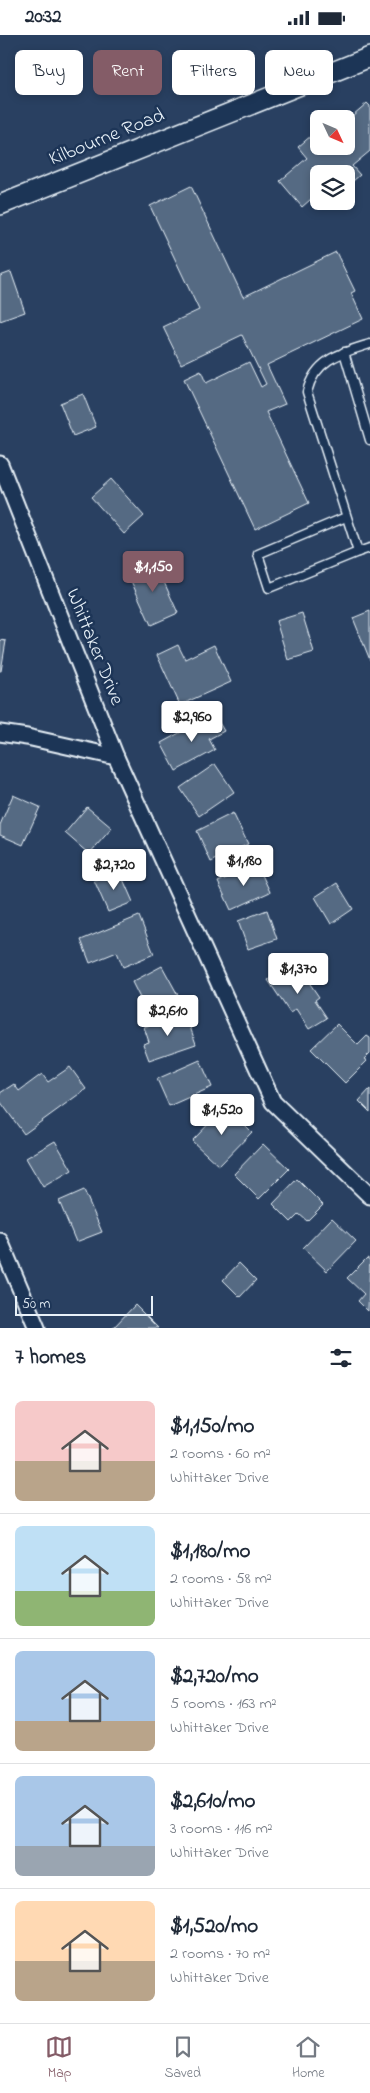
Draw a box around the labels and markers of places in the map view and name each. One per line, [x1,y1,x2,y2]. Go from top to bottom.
pin: $1,150 [112,551,194,593]
pin: $2,960 [151,701,233,743]
pin: $1,180 [203,845,285,887]
pin: $2,720 [73,849,155,891]
pin: $1,370 [257,953,339,995]
pin: $2,610 [127,995,209,1037]
pin: $1,520 [181,1093,263,1136]

